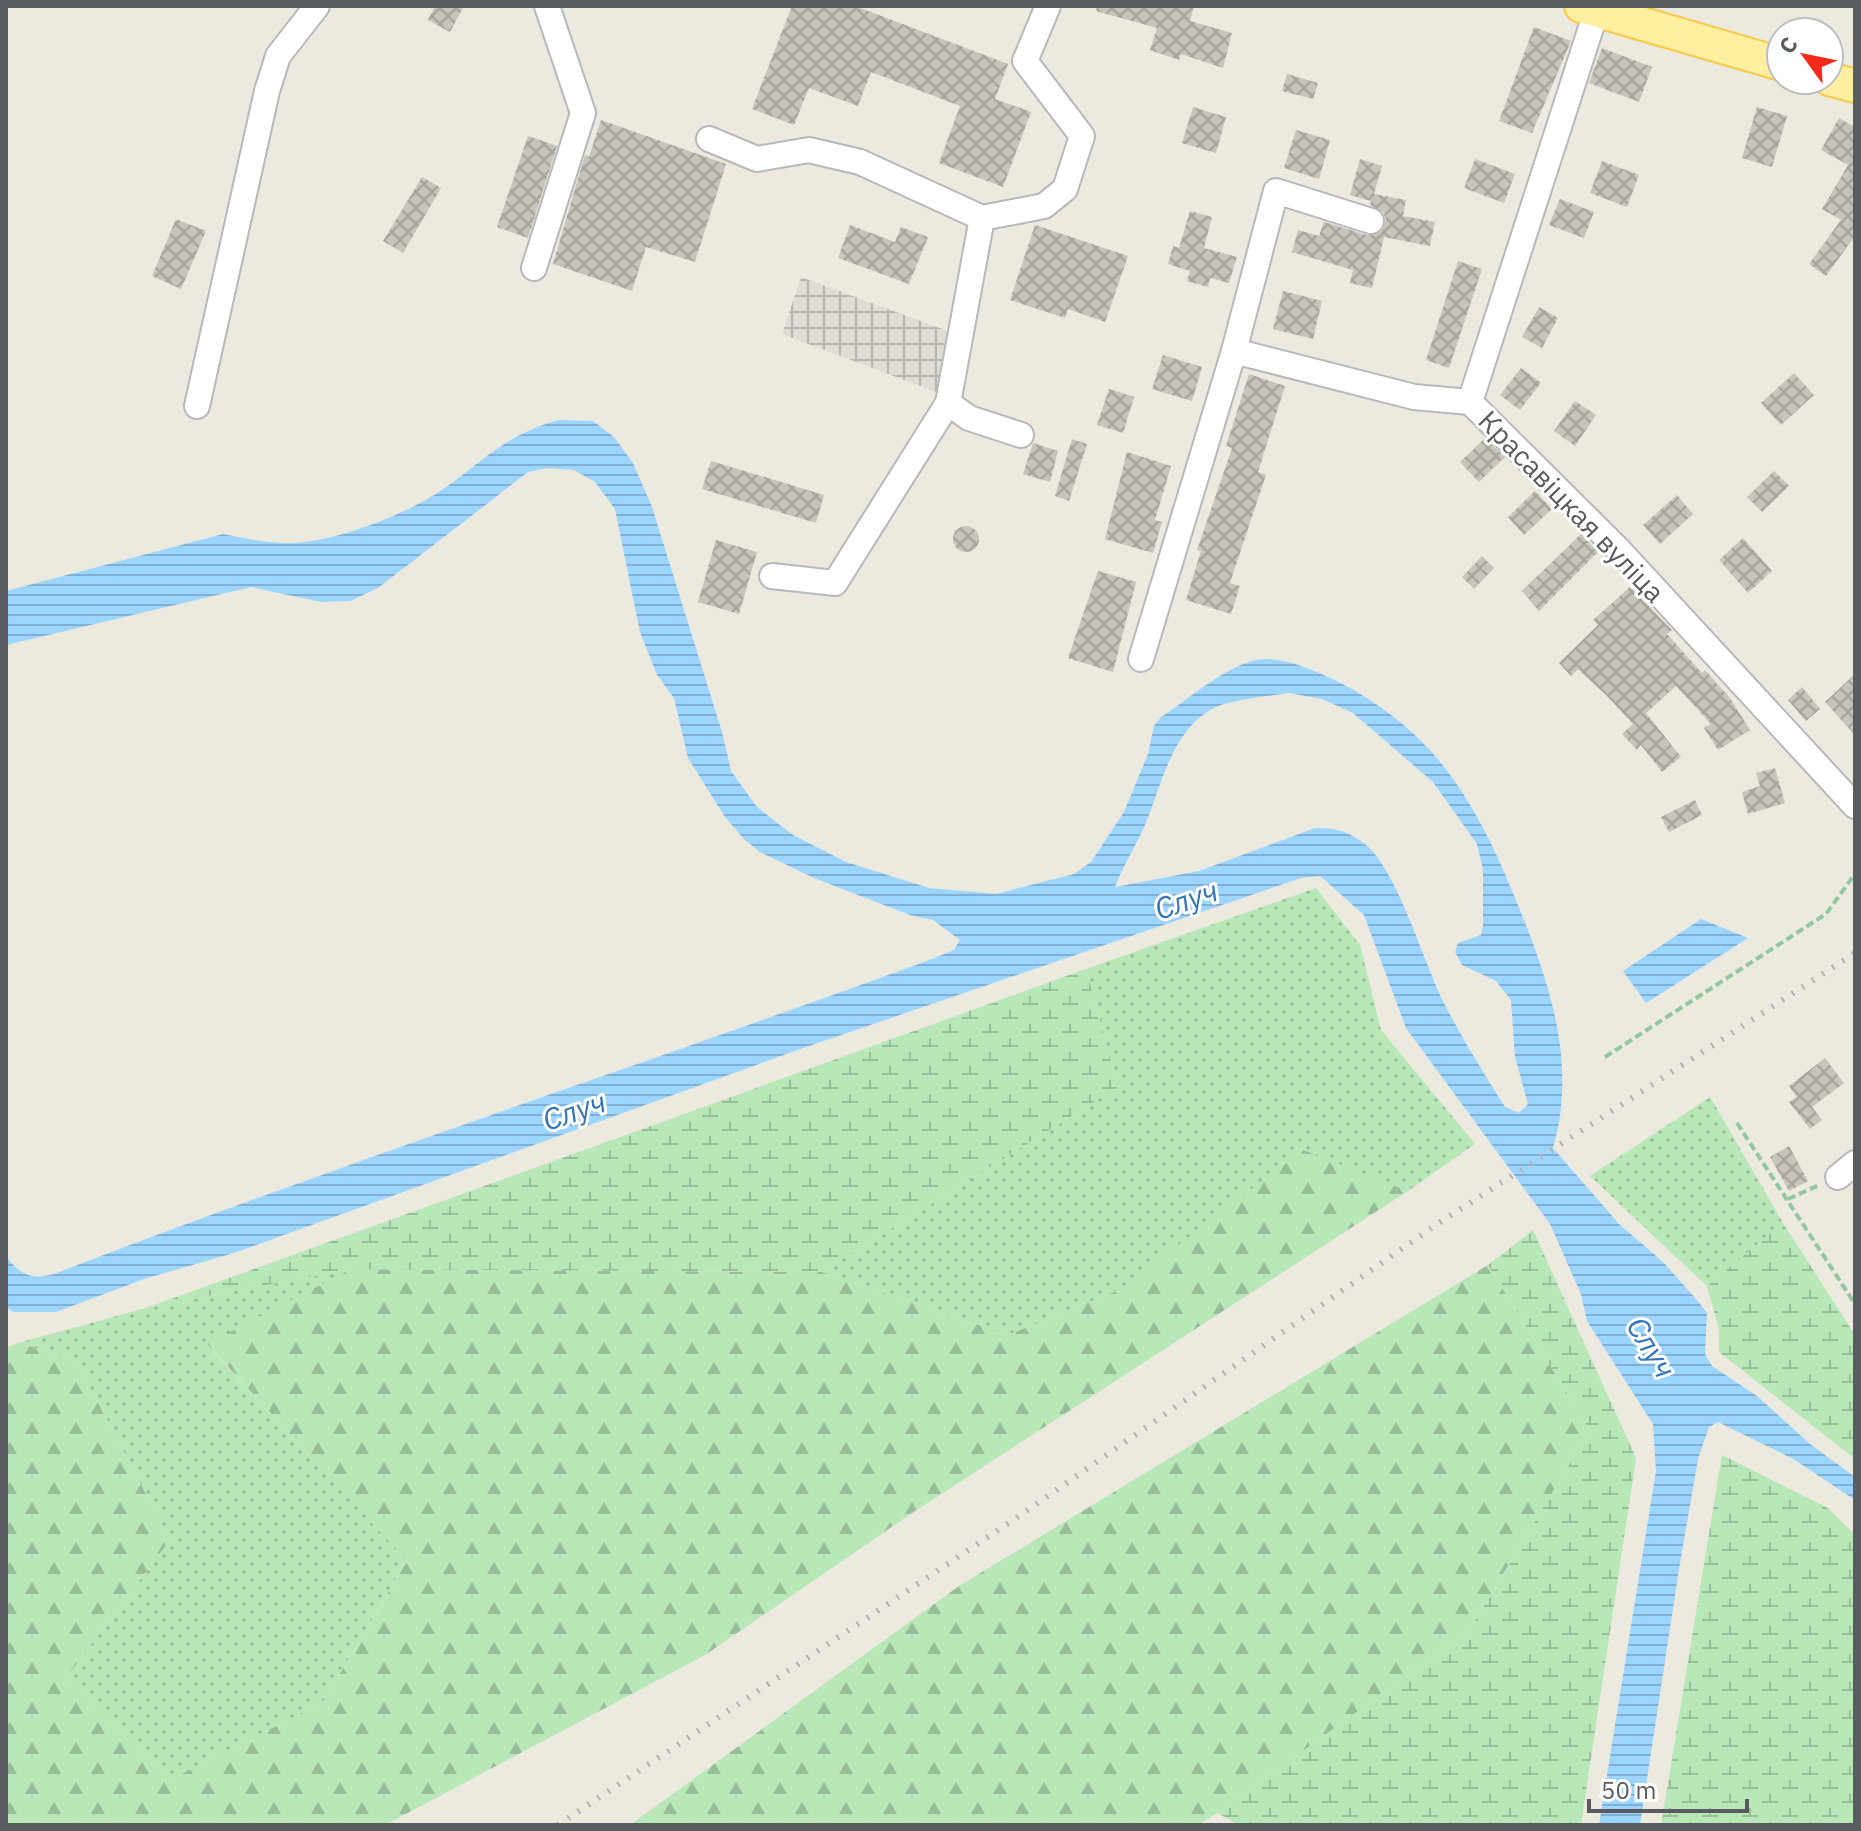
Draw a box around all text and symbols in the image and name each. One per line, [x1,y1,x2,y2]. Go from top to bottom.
north arrow [1765,16,1845,96]
text: С [1772,31,1804,59]
street label: Красавіцкая вуліца [1471,402,1673,610]
water label: Случ [1149,870,1223,928]
water label: Случ [537,1081,611,1139]
water label: Случ [1619,1309,1685,1385]
scale bar [1589,1763,1747,1813]
text: 50 m [1601,1774,1656,1806]

